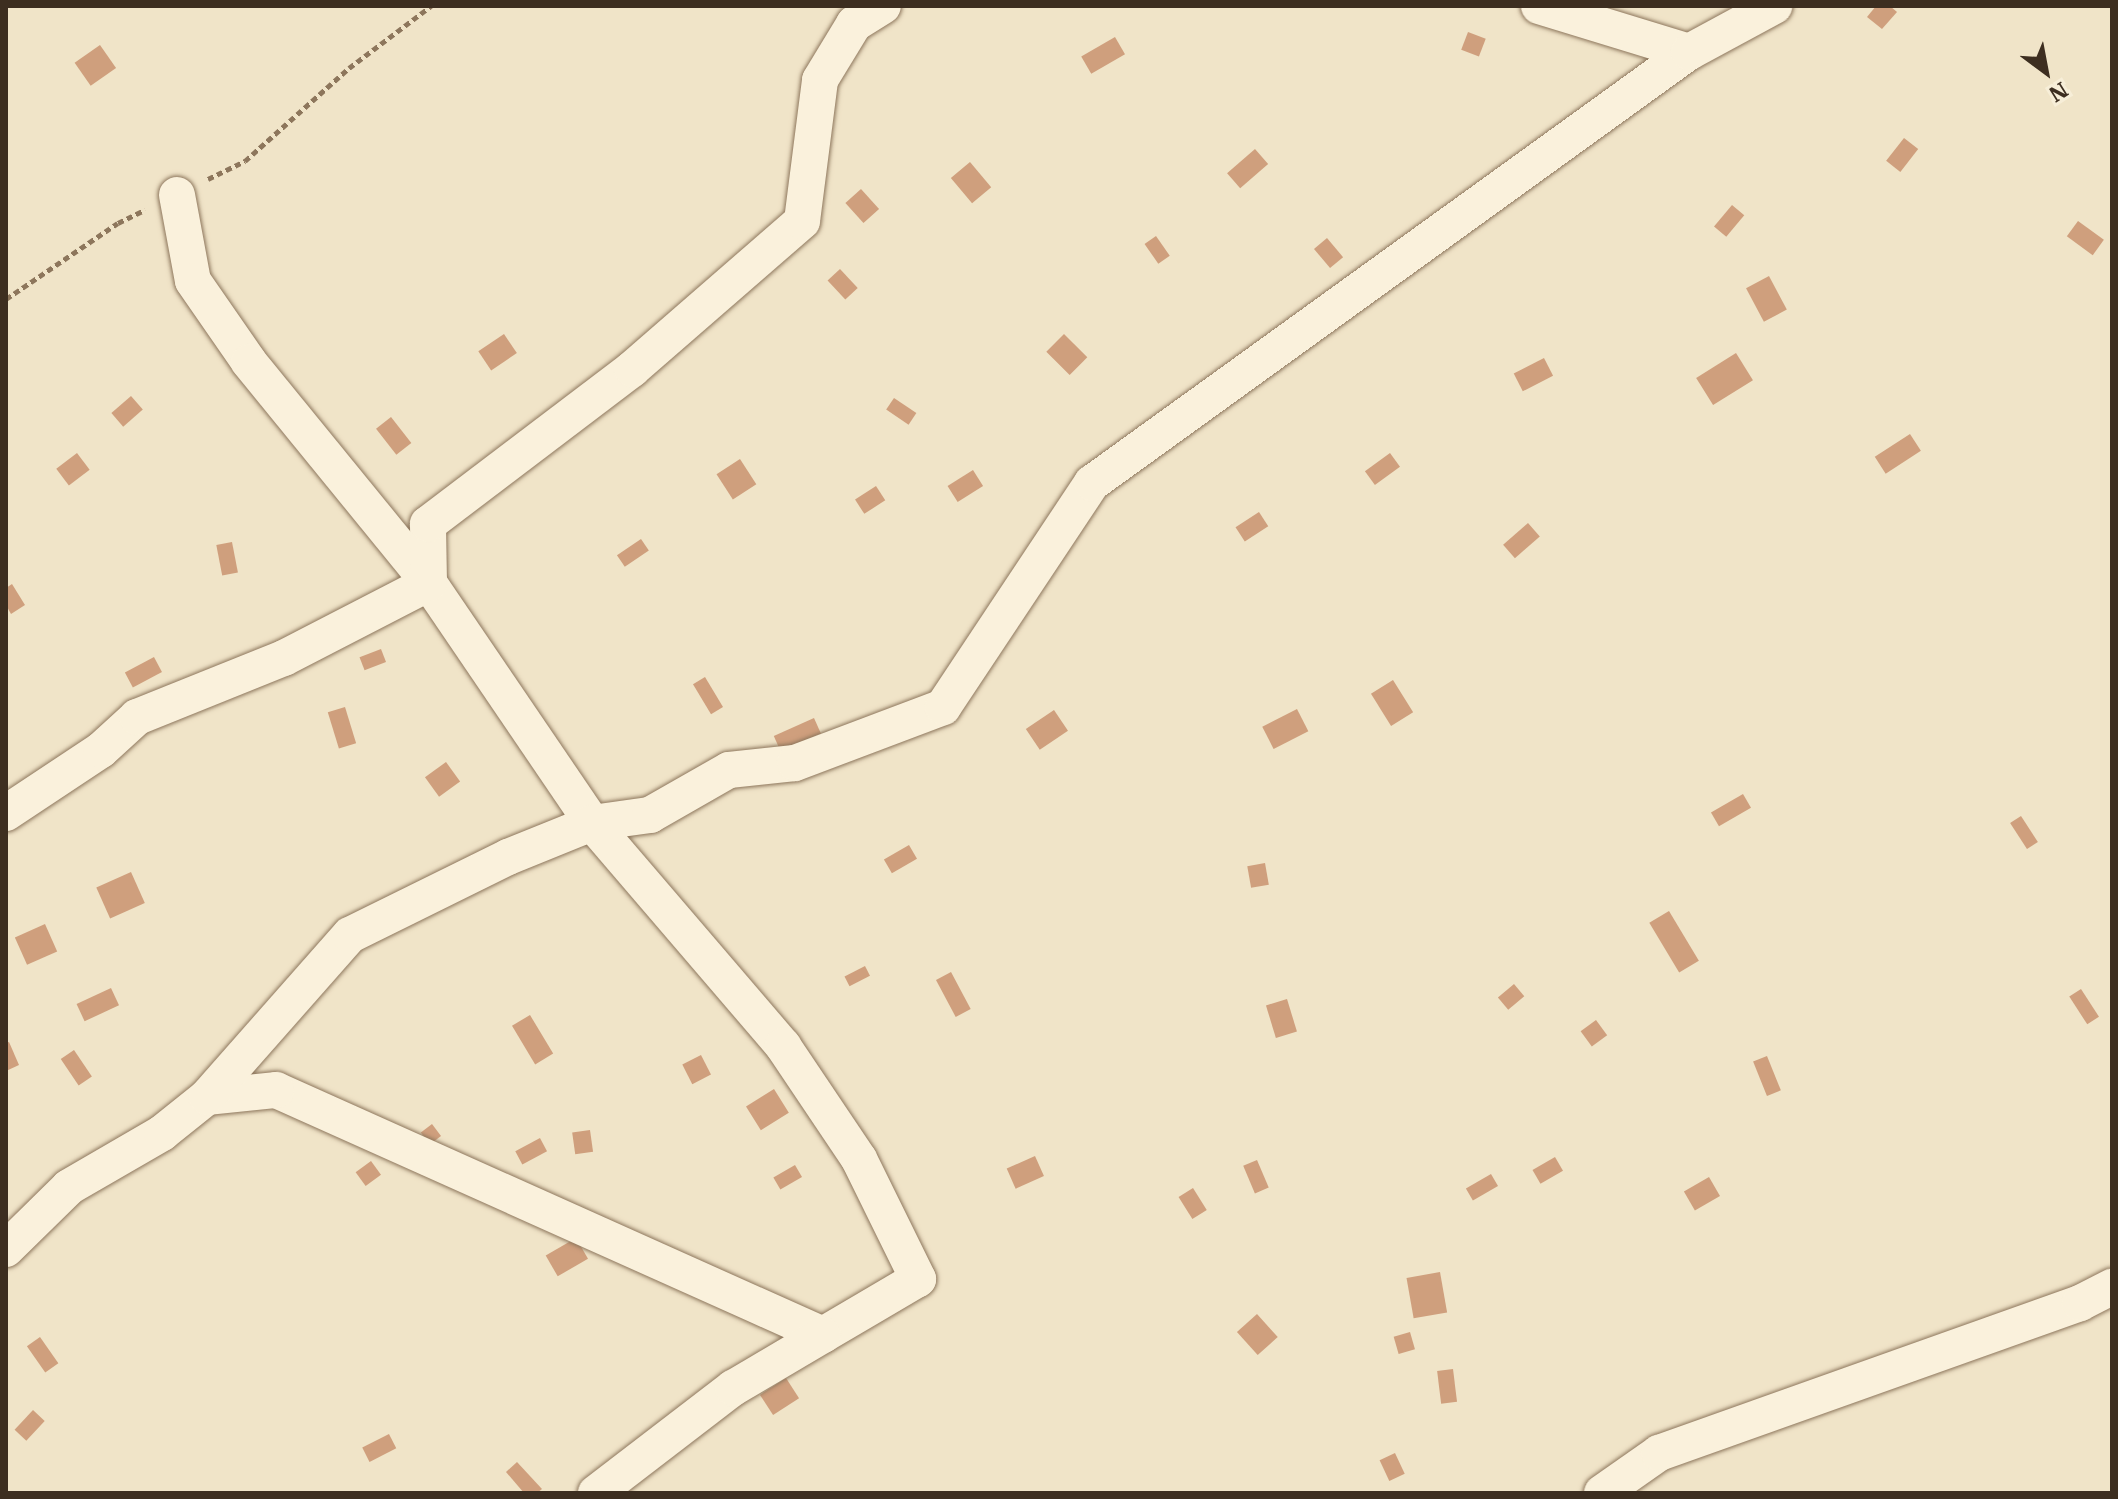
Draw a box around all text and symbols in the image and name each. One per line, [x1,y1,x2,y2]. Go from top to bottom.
north arrow [2006,32,2086,112]
text: N [2044,76,2074,110]

